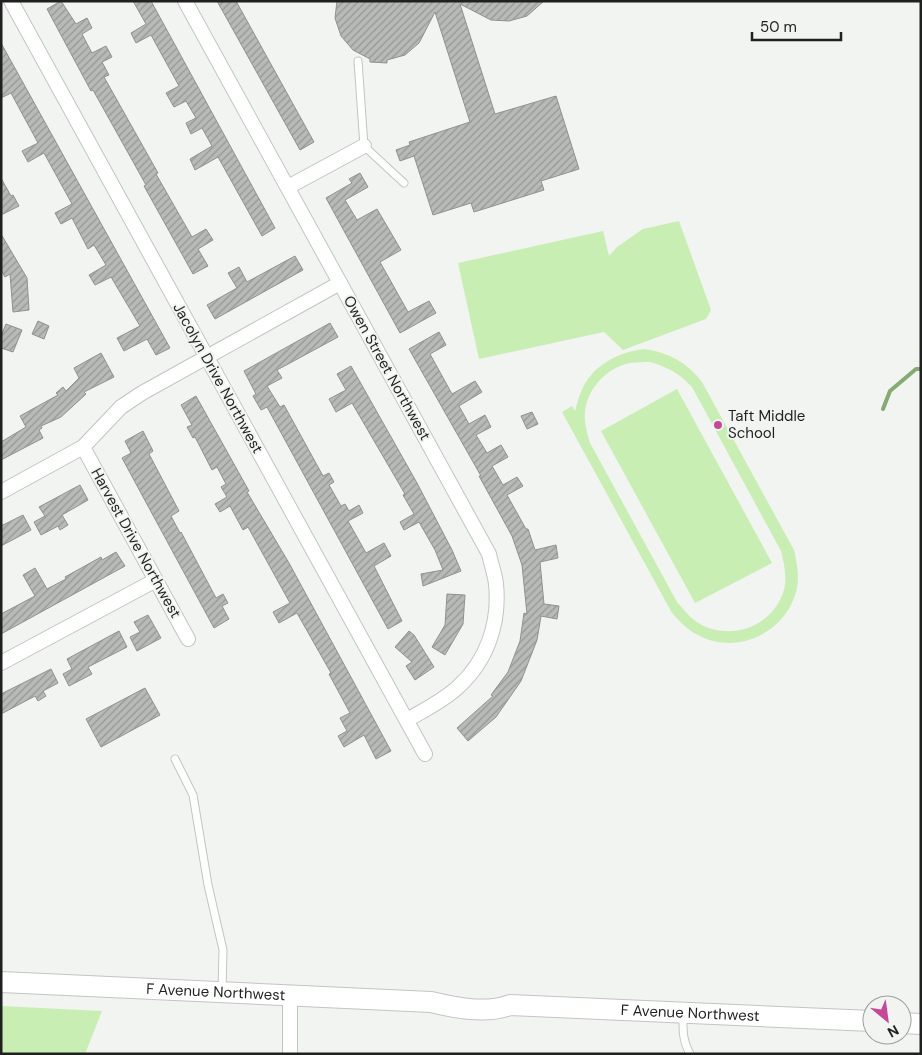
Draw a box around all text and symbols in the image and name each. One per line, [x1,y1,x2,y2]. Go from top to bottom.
scale bar [752,10,841,42]
text: 50 m [760,17,797,37]
street label: Owen Street Northwest [339,292,435,444]
street label: Jacolyn Drive Northwest [168,299,268,457]
place label: Taft Middle School [728,406,805,443]
marker: Taft Middle School [712,419,724,431]
street label: Harvest Drive Northwest [86,464,186,622]
street label: F Avenue Northwest [146,979,286,1005]
north arrow [862,995,912,1045]
street label: F Avenue Northwest [620,1000,760,1026]
text: N [884,1021,902,1042]

